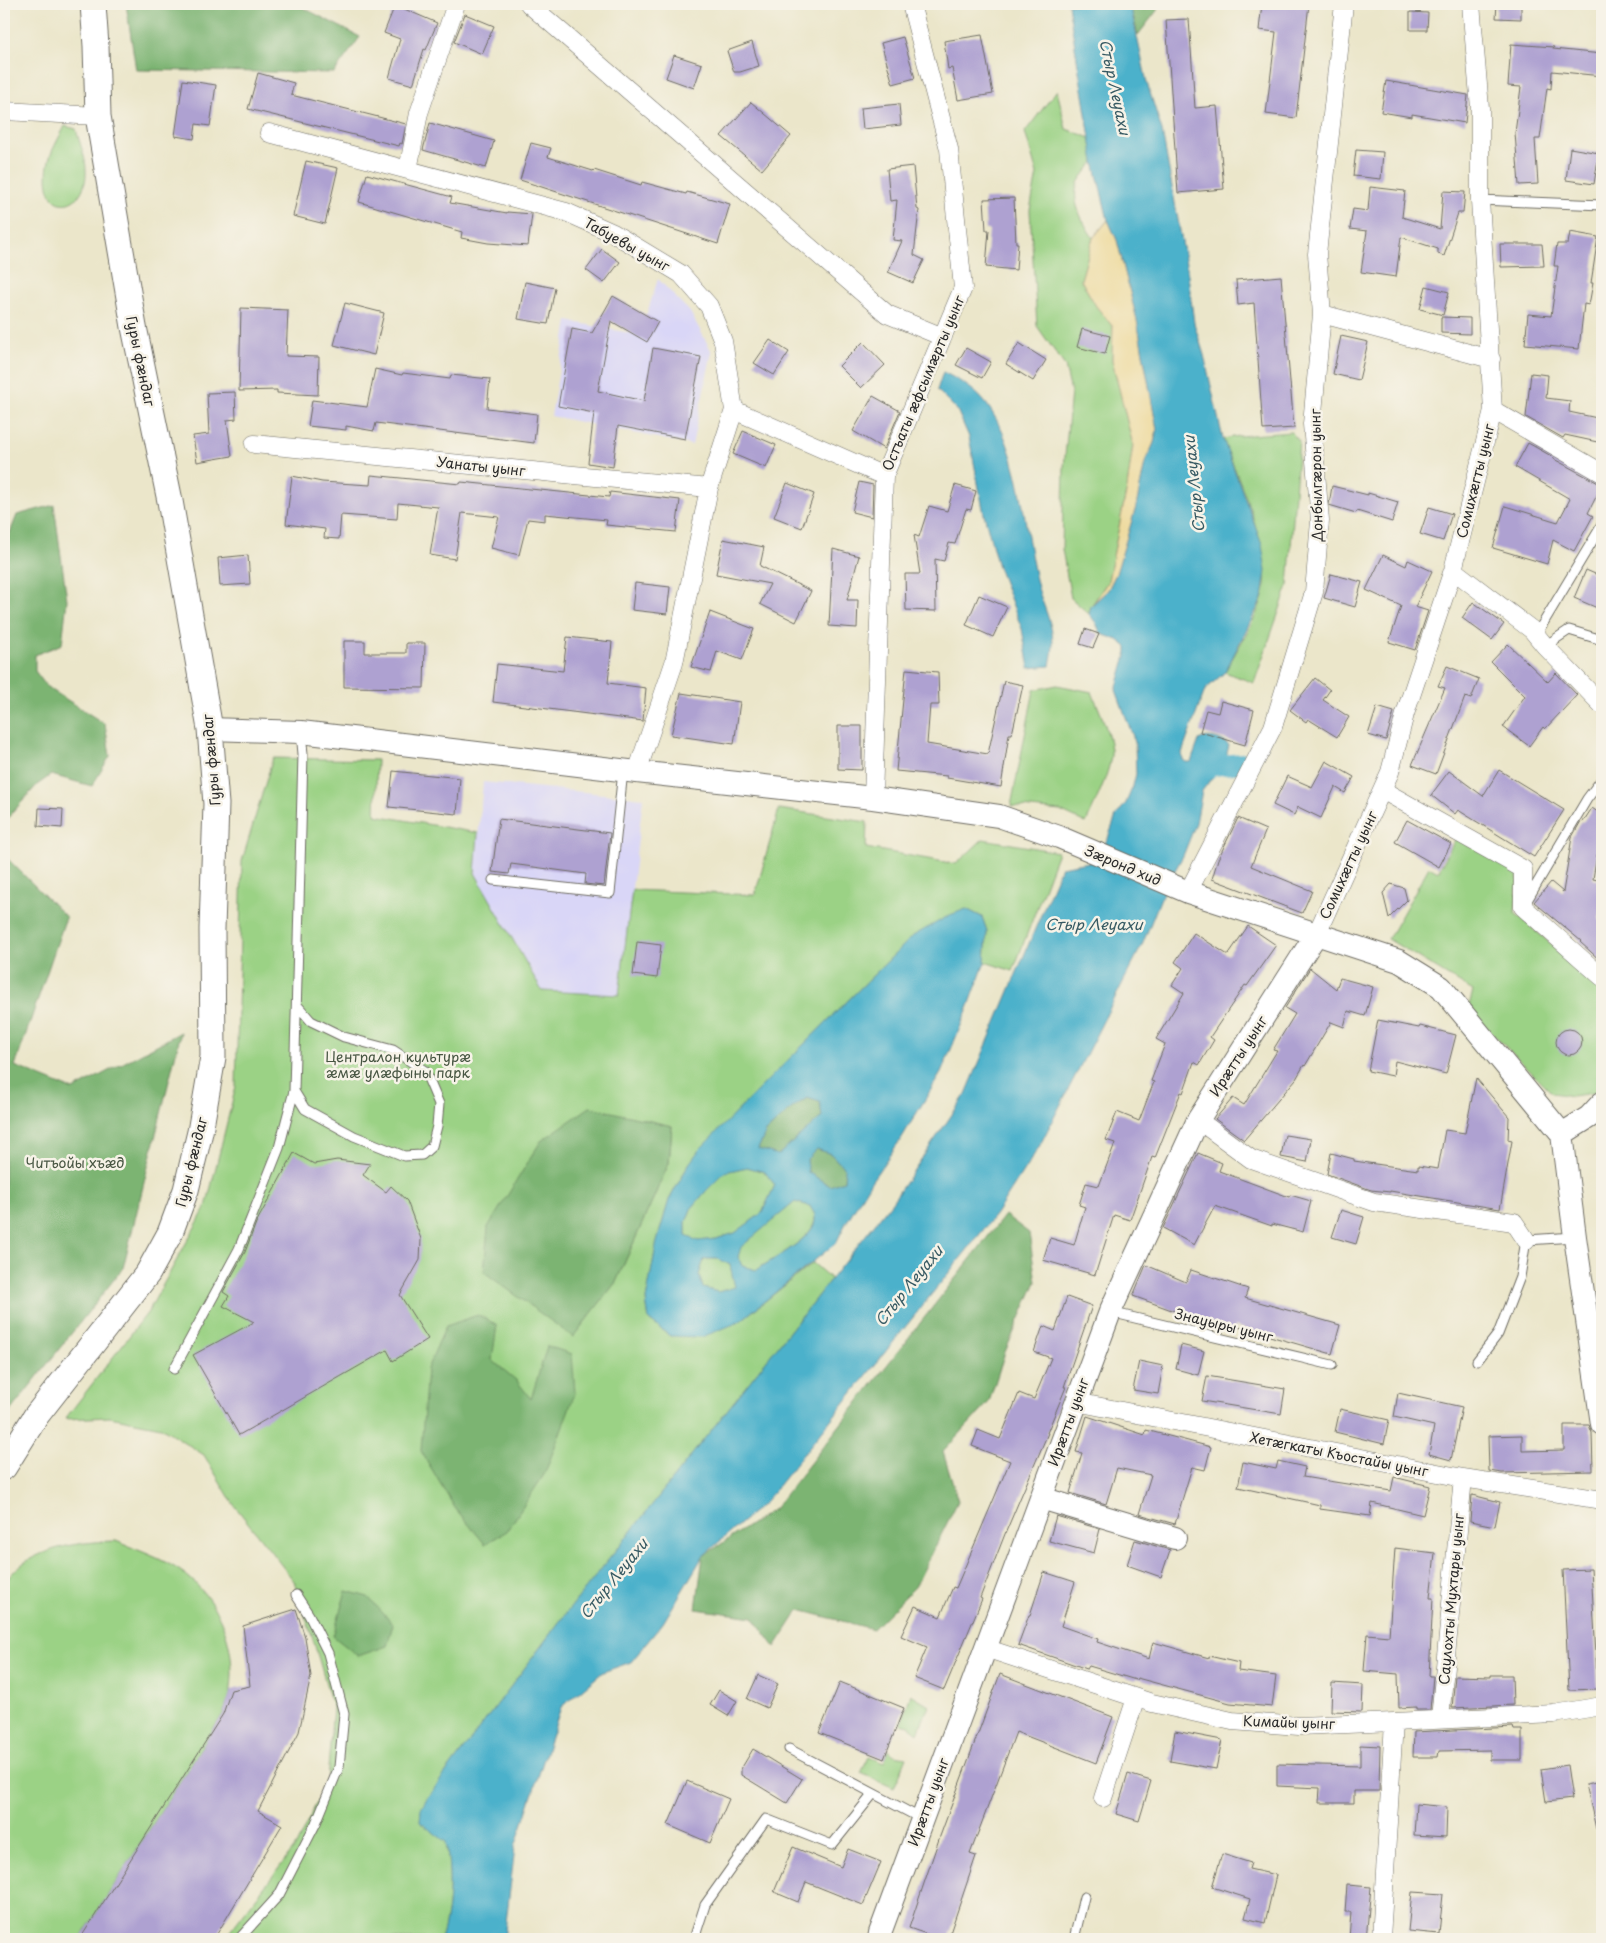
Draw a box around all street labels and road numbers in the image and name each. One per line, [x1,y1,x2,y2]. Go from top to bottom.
street label: Табуевы уынг [580,212,674,277]
street label: Остъаты æфсымæрты уынг [876,291,970,474]
street label: Гуры фӕндаг [121,314,161,409]
street label: Донбылгæрон уынг [1304,408,1328,543]
street label: Сомихæгты уынг [1451,421,1500,540]
street label: Уанаты уынг [436,451,527,481]
street label: Гуры фӕндаг [196,713,225,807]
street label: Сомихæгты уынг [1314,807,1383,923]
street label: Зæронд хид [1081,839,1165,891]
street label: Ирæтты уынг [1204,1011,1272,1101]
street label: Гуры фӕндаг [170,1114,212,1209]
street label: Знауыры уынг [1173,1303,1276,1348]
street label: Ирæтты уынг [1042,1374,1094,1469]
street label: Хетæгкаты Къостайы уынг [1248,1426,1431,1482]
street label: Саулохты Мухтары уынг [1433,1512,1469,1686]
street label: Кимайы уынг [1243,1710,1336,1734]
street label: Ирæтты уынг [902,1754,954,1849]

